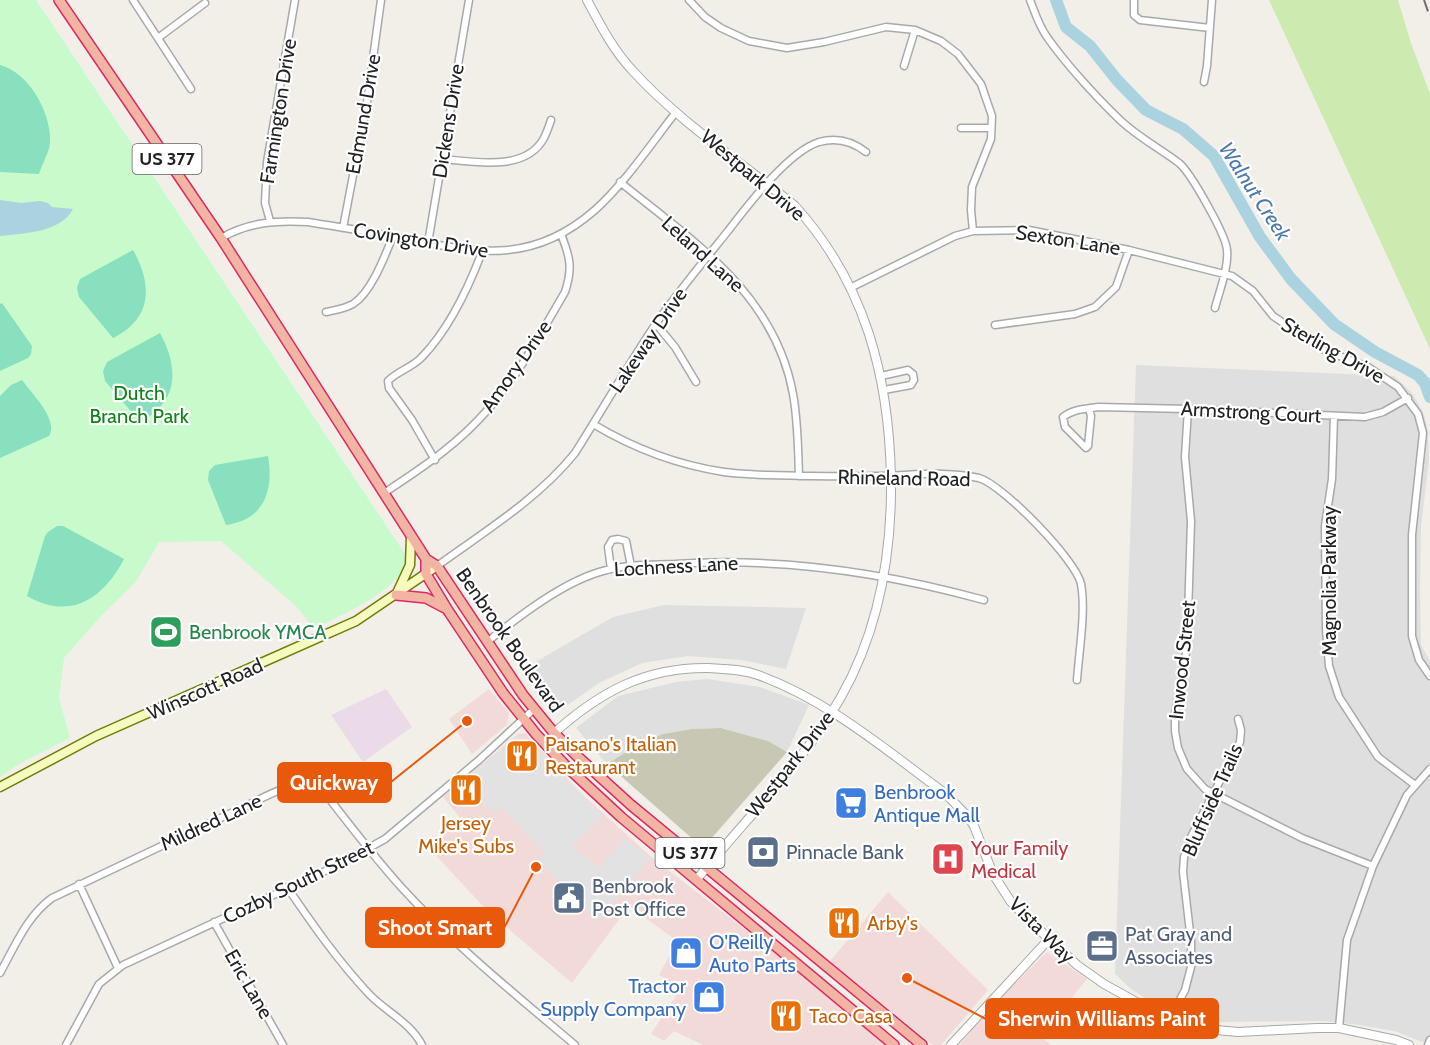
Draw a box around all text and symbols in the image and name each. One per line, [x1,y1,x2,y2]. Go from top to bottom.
street label: Farmington Drive [255,37,301,185]
street label: Edmund Drive [341,52,385,176]
street label: Dickens Drive [427,62,469,180]
street label: Westpark Drive [696,124,810,226]
water label: Walnut Creek [1214,137,1297,246]
road number: US 377 [132,144,201,174]
street label: Leland Lane [657,211,749,297]
street label: Covington Drive [352,217,490,263]
street label: Sexton Lane [1014,220,1122,260]
street label: Lakeway Drive [604,283,692,397]
street label: Sterling Drive [1277,312,1389,388]
street label: Amory Drive [476,315,556,417]
park label: Dutch Branch Park [89,381,189,428]
street label: Armstrong Court [1180,396,1322,428]
street label: Rhineland Road [837,465,971,491]
street label: Magnolia Parkway [1317,506,1341,656]
street label: Lochness Lane [613,551,739,581]
street label: Benbrook Boulevard [451,563,569,717]
street label: Inwood Street [1164,599,1200,721]
sports icon: Benbrook YMCA [148,614,184,650]
place label: Benbrook YMCA [189,620,327,644]
street label: Winscott Road [144,653,266,725]
street label: Westpark Drive [741,706,839,822]
place label: Paisano's Italian Restaurant [545,732,677,779]
restaurant icon: Paisano's Italian Restaurant [504,738,540,774]
street label: Bluffside Trails [1177,740,1247,860]
callout: Quickway [278,763,391,802]
text: Quickway [290,770,379,795]
restaurant icon: Jersey Mike's Subs [448,772,484,808]
place label: Benbrook Antique Mall [874,780,980,827]
supermarket icon: Benbrook Antique Mall [833,785,869,821]
street label: Mildred Lane [157,788,265,856]
place label: Jersey Mike's Subs [418,811,514,858]
bank icon: Pinnacle Bank [745,834,781,870]
street label: Cozby South Street [219,835,377,929]
place label: Your Family Medical [970,836,1068,883]
road number: US 377 [656,838,724,868]
place label: Pinnacle Bank [786,840,904,864]
hospital icon: Your Family Medical [930,841,966,877]
place label: Benbrook Post Office [592,874,686,921]
public building icon: Benbrook Post Office [551,880,587,916]
street label: Vista Way [1004,892,1080,968]
restaurant icon: Arby's [826,905,862,941]
callout: Shoot Smart [366,908,504,947]
place label: Arby's [867,911,918,935]
text: Shoot Smart [378,915,492,940]
place label: Pat Gray and Associates [1125,922,1232,969]
office icon: Pat Gray and Associates [1084,928,1120,964]
place label: O'Reilly Auto Parts [709,930,796,977]
shop icon: O'Reilly Auto Parts [668,935,704,971]
street label: Eric Lane [220,945,278,1023]
place label: Tractor Supply Company [540,974,687,1021]
shop icon: Tractor Supply Company [691,979,727,1015]
restaurant icon: Taco Casa [768,998,804,1034]
callout: Sherwin Williams Paint [986,999,1218,1038]
place label: Taco Casa [809,1004,893,1028]
text: Sherwin Williams Paint [998,1006,1206,1031]

